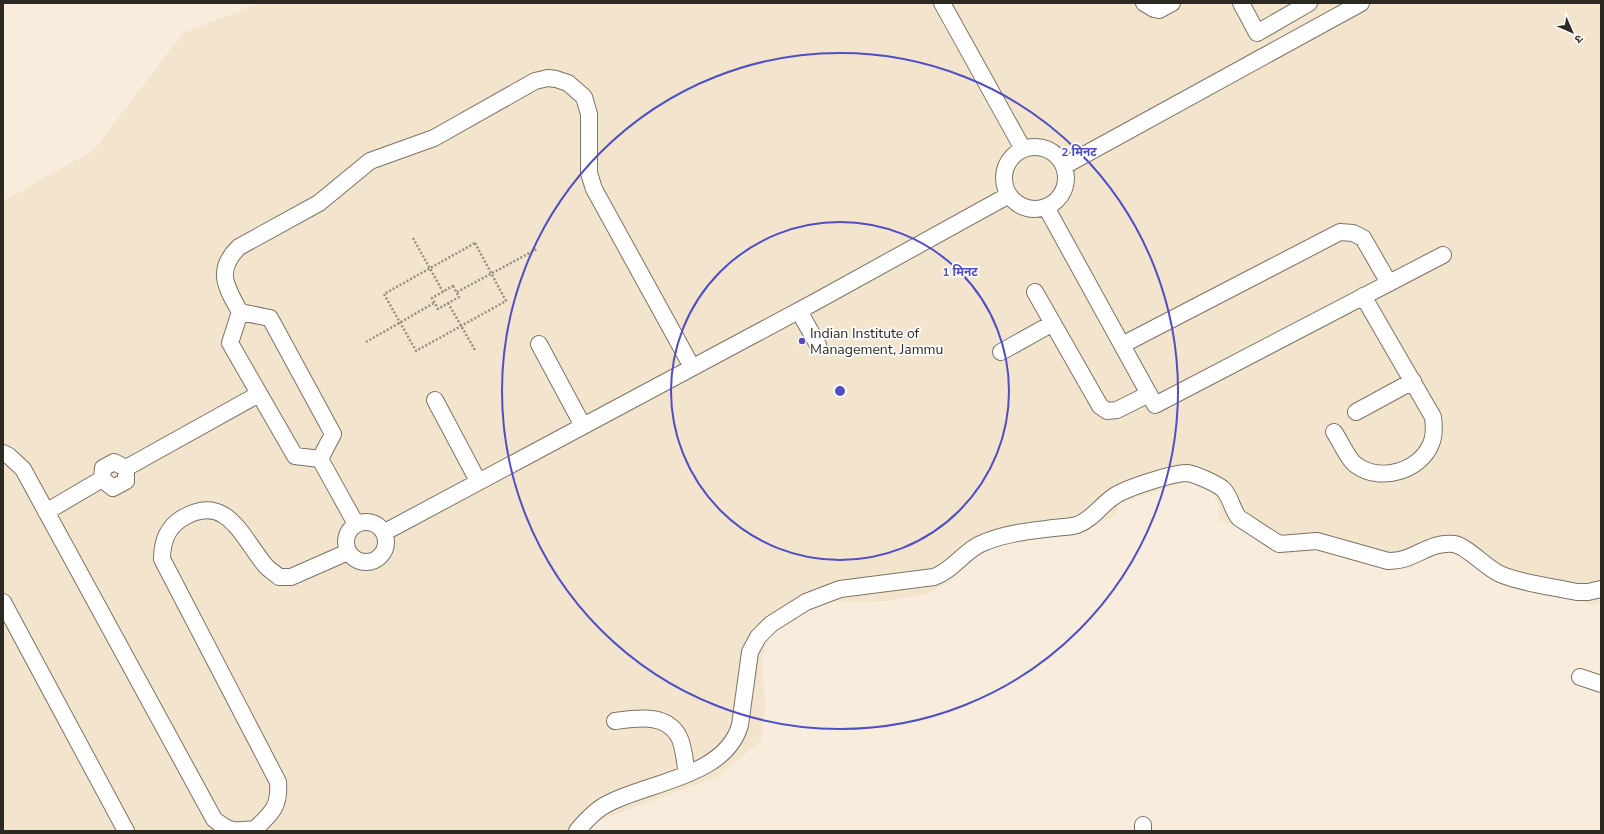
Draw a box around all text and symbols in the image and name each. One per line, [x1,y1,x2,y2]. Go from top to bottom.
north arrow [1552,12,1592,52]
text: उ [1571,31,1586,47]
text: 2 मिनट [1061,144,1097,160]
text: 1 मिनट [942,264,978,280]
place label: Indian Institute of Management, Jammu [810,324,943,359]
marker: Indian Institute of Management, Jammu [797,336,807,346]
centre of rings [833,384,847,398]

